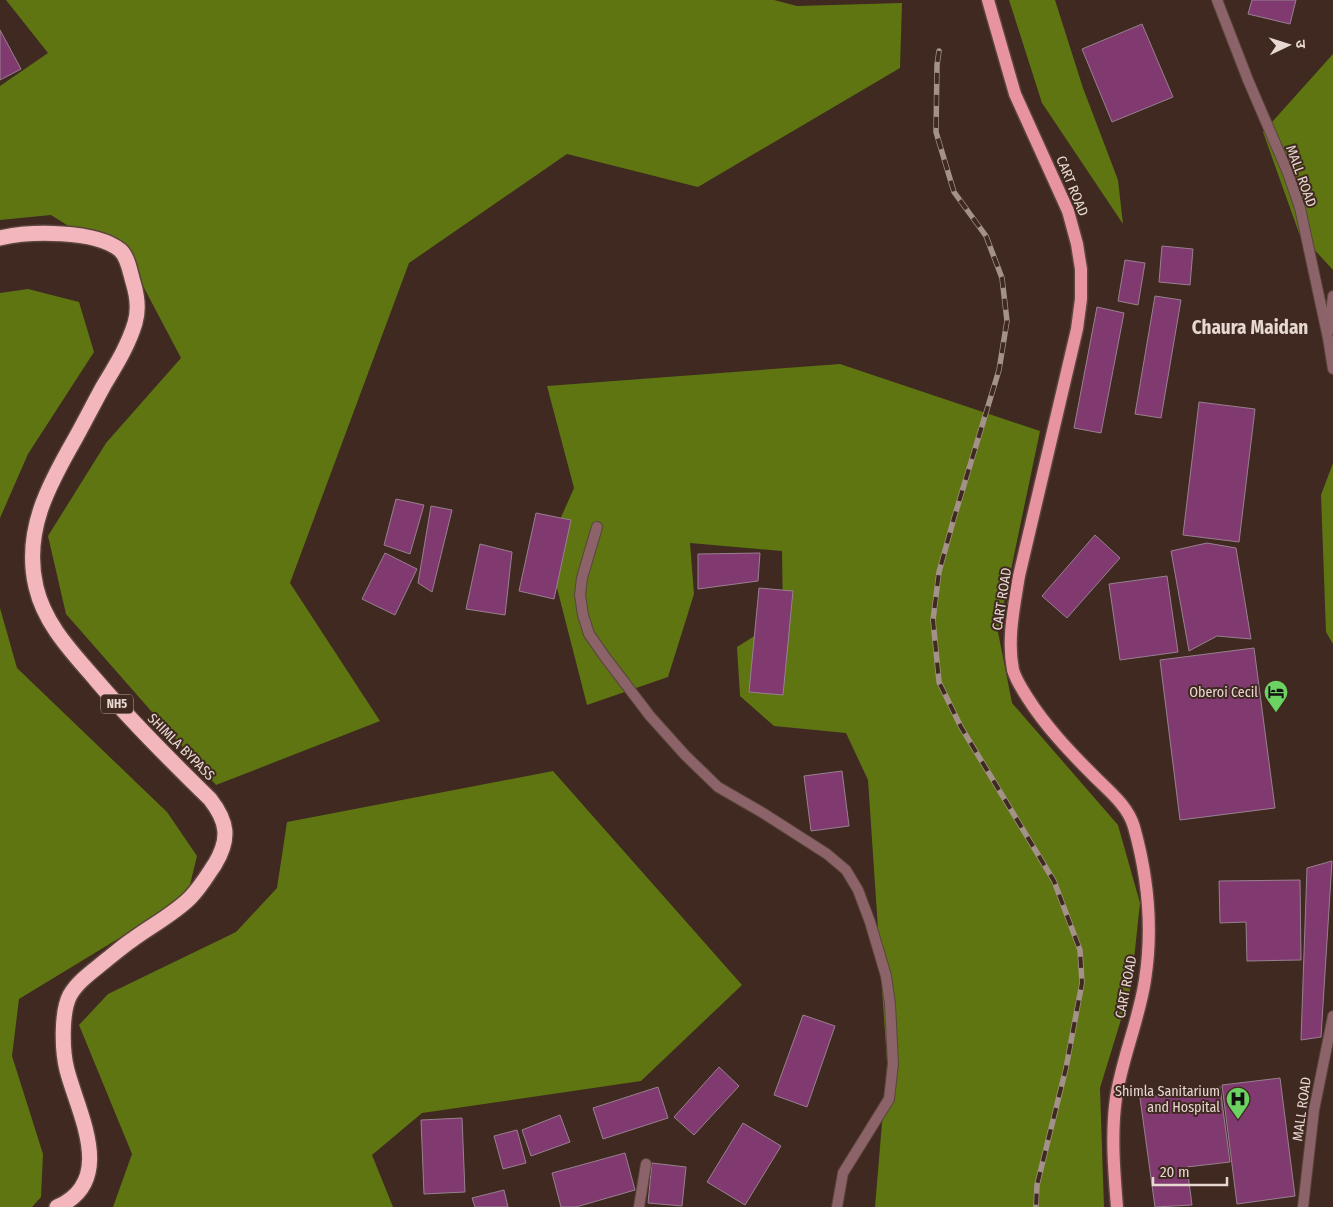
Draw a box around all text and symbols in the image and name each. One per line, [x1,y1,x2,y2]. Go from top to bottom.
north arrow [1263,20,1313,70]
text: उ [1292,39,1309,50]
street label: MALL ROAD [1282,143,1320,209]
street label: CART ROAD [1052,153,1092,219]
district label: Chaura Maidan [1192,316,1308,339]
street label: CART ROAD [989,566,1015,632]
hotel icon: Oberoi Cecil [1263,679,1289,713]
place label: Oberoi Cecil [1189,684,1258,701]
road number: NH5 [101,694,133,714]
street label: SHIMLA BYPASS [144,710,218,784]
street label: CART ROAD [1112,954,1140,1020]
street label: MALL ROAD [1289,1076,1315,1142]
place label: Shimla Sanitarium and Hospital [1115,1083,1220,1116]
hospital icon: Shimla Sanitarium and Hospital [1225,1086,1251,1120]
scale bar [1153,1154,1227,1186]
text: 20 m [1160,1163,1190,1181]

